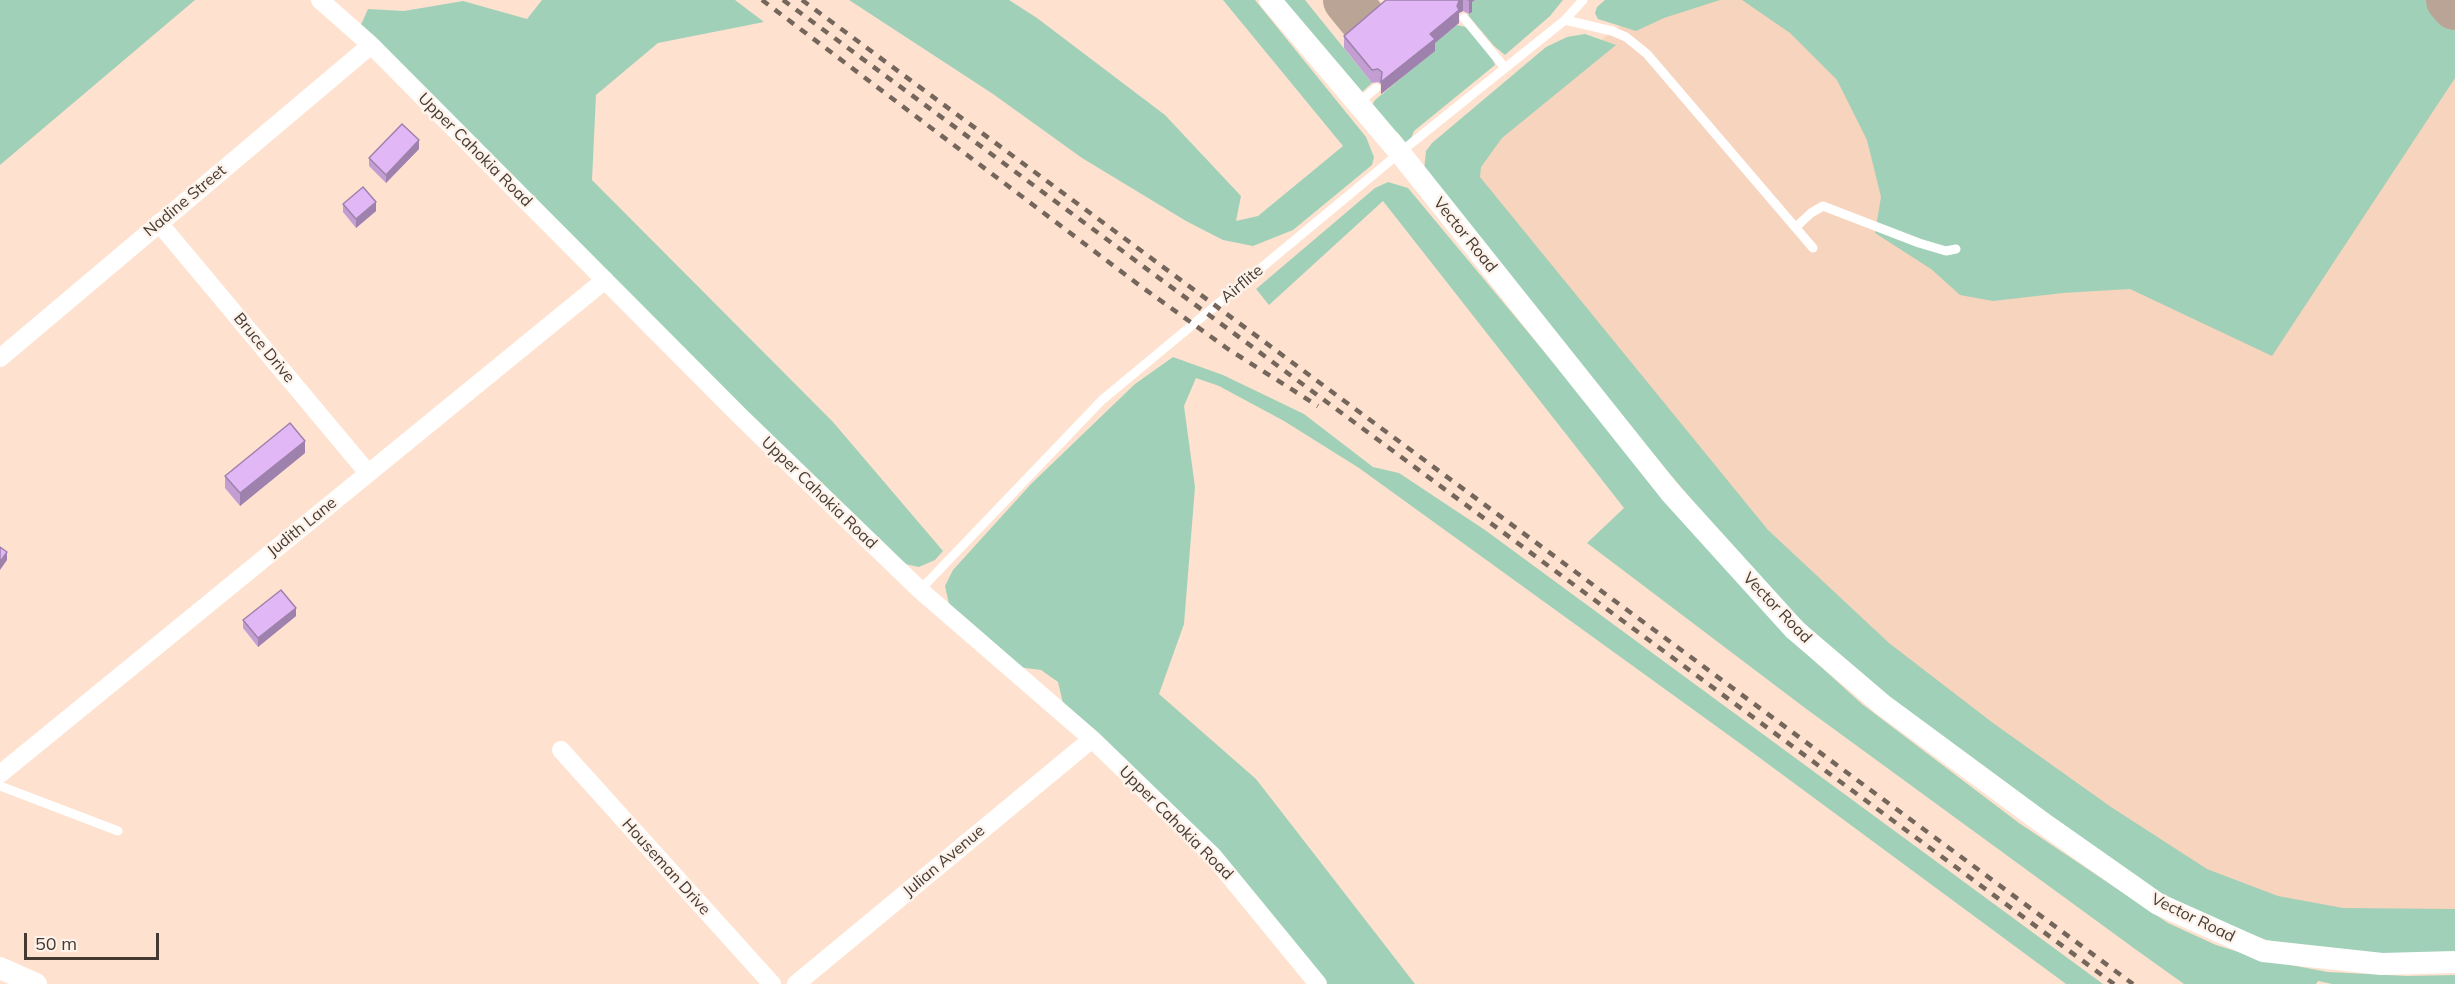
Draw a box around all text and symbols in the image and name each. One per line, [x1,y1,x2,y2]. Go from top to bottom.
street label: Upper Cahokia Road [414,89,536,211]
street label: Nadine Street [140,161,230,241]
street label: Vector Road [1429,194,1501,276]
street label: Airflite [1217,261,1267,307]
street label: Bruce Drive [229,309,299,387]
street label: Upper Cahokia Road [757,433,881,553]
street label: Judith Lane [264,493,340,561]
street label: Vector Road [1739,569,1815,647]
street label: Upper Cahokia Road [1115,762,1237,884]
street label: Houseman Drive [618,815,714,919]
street label: Julian Avenue [899,821,989,901]
street label: Vector Road [2148,889,2238,947]
scale bar [27,921,162,959]
text: 50 m [35,932,77,955]

